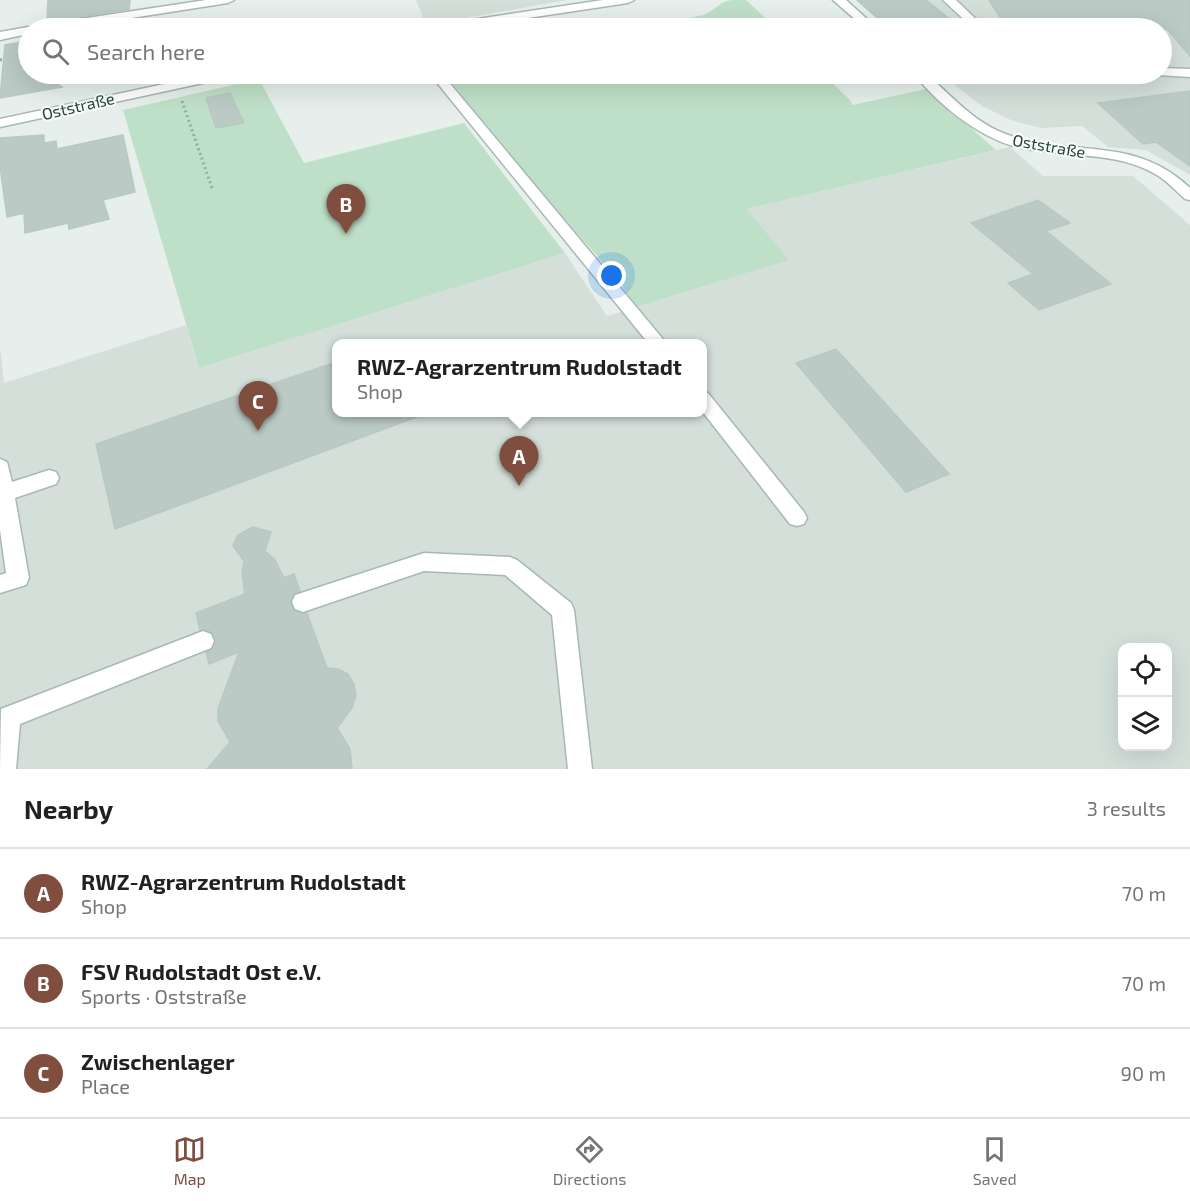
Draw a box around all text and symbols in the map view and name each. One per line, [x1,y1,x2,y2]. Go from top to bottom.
search box [18,18,1172,84]
icon: search [39,35,72,68]
text: Search here [87,38,205,64]
street label: Oststraße [40,88,116,123]
street label: Oststraße [1011,130,1087,161]
pin: B [326,184,366,234]
your location [597,261,626,290]
popup [332,339,707,417]
text: RWZ-Agrarzentrum Rudolstadt [357,353,682,379]
text: Shop [357,379,403,403]
pin: C [238,382,278,431]
pin: A [500,436,538,486]
map controls [1118,643,1172,751]
button: locate [1118,643,1172,697]
button: layers [1118,697,1172,751]
text: Nearby [24,793,113,824]
text: 3 results [1087,796,1166,820]
text: RWZ-Agrarzentrum Rudolstadt [81,868,406,894]
text: A [37,881,50,905]
text: 70 m [1122,881,1166,905]
text: Shop [81,894,127,918]
text: FSV Rudolstadt Ost e.V. [81,958,321,984]
text: B [37,971,50,995]
text: 70 m [1122,971,1166,995]
text: Sports · Oststraße [81,984,247,1008]
text: Zwischenlager [81,1048,235,1074]
text: C [38,1061,49,1085]
text: 90 m [1121,1061,1166,1085]
text: Place [81,1074,130,1098]
tab: Map [173,1133,206,1188]
tab: Directions [553,1133,626,1188]
tab: Saved [973,1133,1017,1188]

